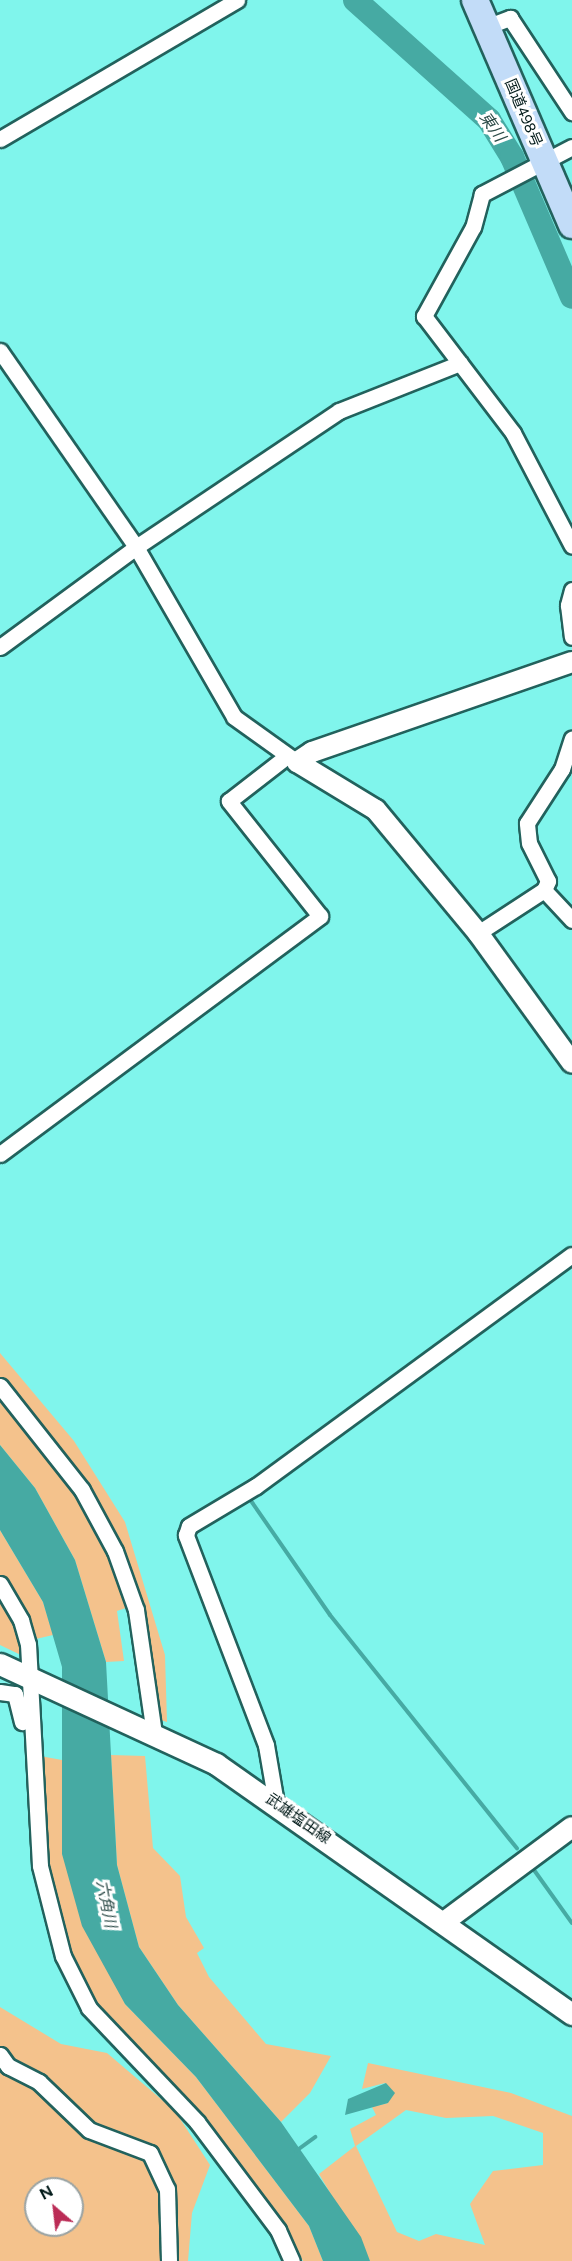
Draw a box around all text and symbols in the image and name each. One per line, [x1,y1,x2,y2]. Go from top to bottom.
street label: 国道498号 [501,76,545,150]
water label: 東川 [475,108,509,146]
street label: 武雄塩田線 [262,1790,334,1848]
water label: 六角川 [92,1879,120,1929]
north arrow [24,2177,84,2237]
text: N [36,2181,56,2204]

